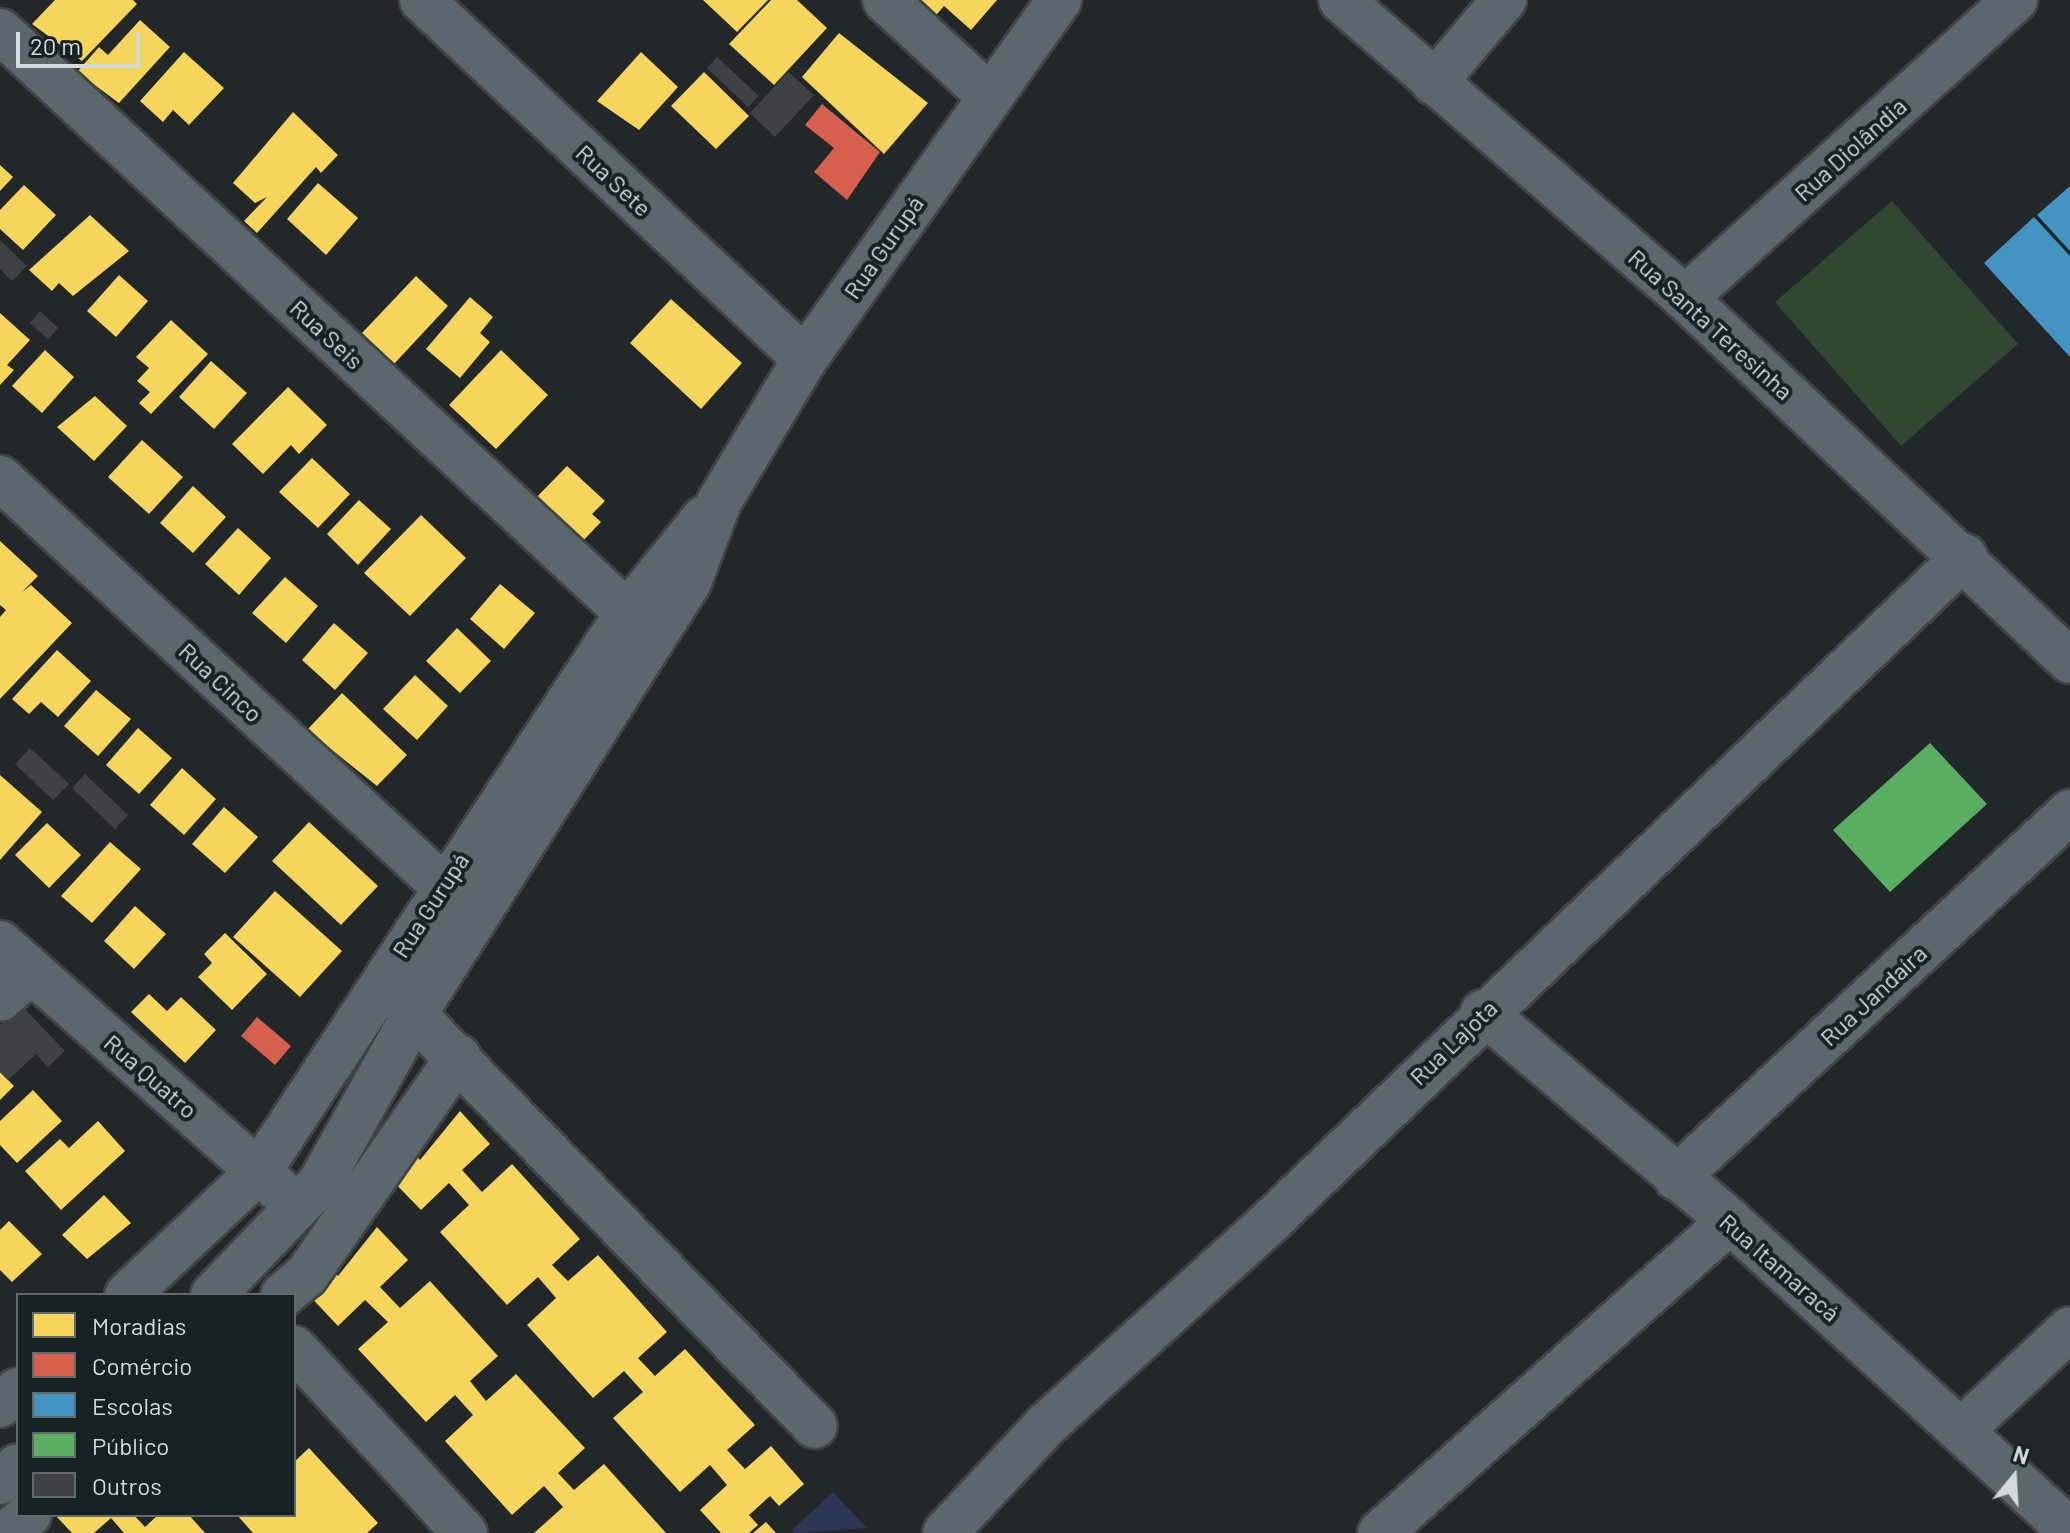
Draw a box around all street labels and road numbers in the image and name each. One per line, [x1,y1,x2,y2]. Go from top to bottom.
street label: Rua Diolândia [1788,91,1912,207]
street label: Rua Sete [570,138,658,222]
street label: Rua Gurupá [837,190,929,304]
street label: Rua Santa Teresinha [1623,243,1799,405]
street label: Rua Seis [285,293,369,375]
street label: Rua Cinco [173,636,269,728]
street label: Rua Gurupá [385,847,475,963]
street label: Rua Jandaíra [1814,938,1932,1052]
street label: Rua Lajota [1403,993,1503,1091]
street label: Rua Quatro [99,1028,203,1124]
street label: Rua Itamaracá [1714,1207,1846,1327]

